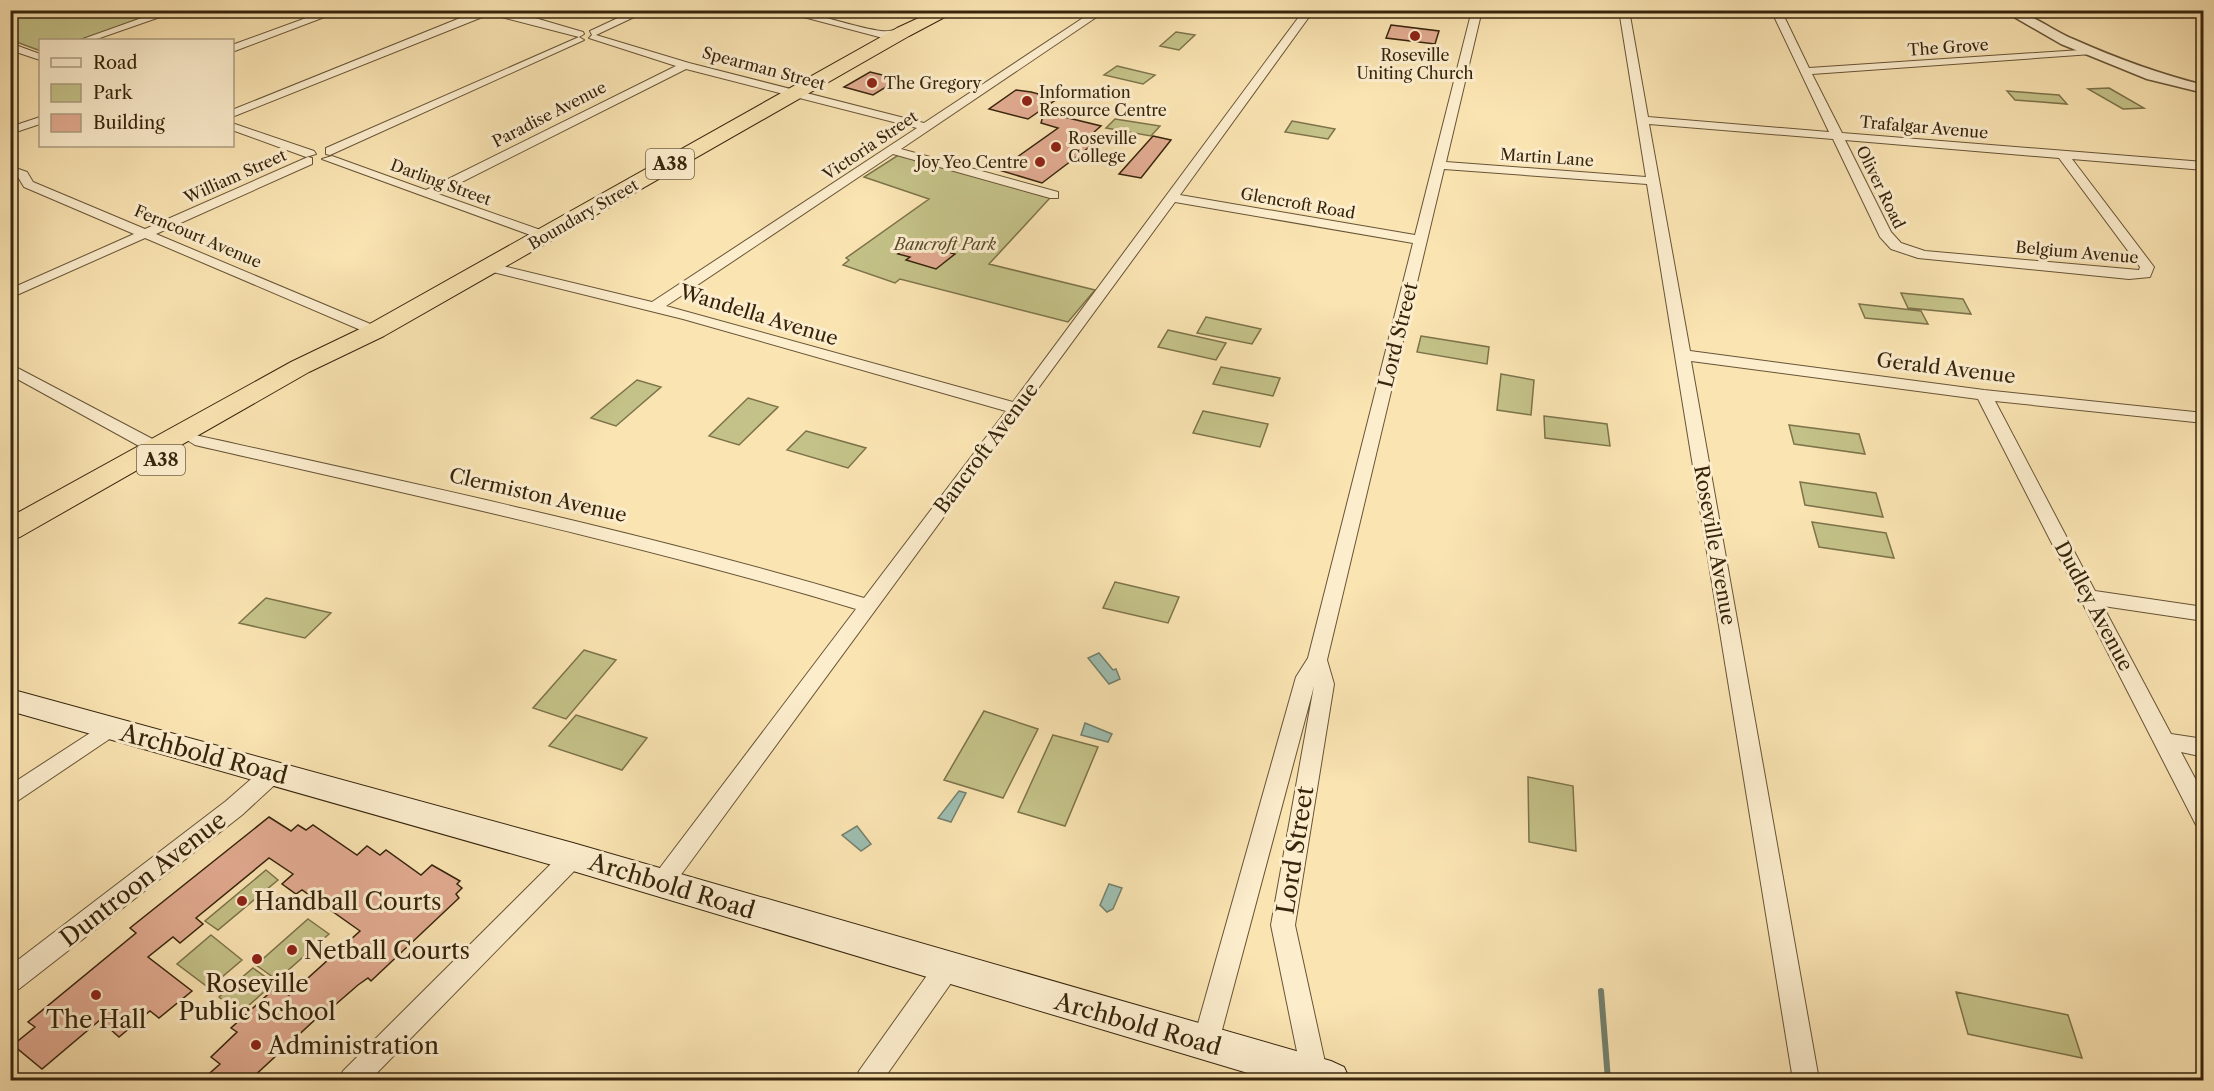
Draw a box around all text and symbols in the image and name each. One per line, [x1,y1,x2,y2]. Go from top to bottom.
marker: Roseville Uniting Church [1408,29,1422,43]
street label: The Grove [1907,34,1989,60]
legend [39,39,234,147]
street label: Spearman Street [700,42,828,94]
place label: Roseville Uniting Church [1356,45,1474,83]
text: Road [93,52,138,74]
place label: The Gregory [884,73,983,93]
marker: The Gregory [865,76,879,90]
street label: Paradise Avenue [489,77,609,151]
text: Park [93,82,134,104]
place label: Information Resource Centre [1039,82,1167,120]
marker: Information Resource Centre [1020,94,1034,108]
street label: Victoria Street [818,106,921,185]
street label: Trafalgar Avenue [1859,111,1989,143]
text: Building [93,112,165,134]
place label: Roseville College [1068,128,1137,166]
marker: Roseville College [1049,140,1063,154]
street label: Oliver Road [1852,142,1910,232]
street label: William Street [180,144,289,208]
street label: Martin Lane [1499,144,1595,170]
road number: A38 [646,149,694,179]
place label: Joy Yeo Centre [913,152,1028,172]
street label: Darling Street [388,155,494,210]
marker: Joy Yeo Centre [1033,155,1047,169]
street label: Boundary Street [524,174,642,254]
street label: Glencroft Road [1239,183,1357,223]
street label: Ferncourt Avenue [131,200,265,272]
park label: Bancroft Park [892,234,997,254]
street label: Belgium Avenue [2015,237,2139,267]
street label: Wandella Avenue [676,279,841,351]
street label: Lord Street [1373,280,1423,390]
street label: Gerald Avenue [1875,348,2017,388]
street label: Bancroft Avenue [929,378,1043,518]
road number: A38 [137,445,185,475]
street label: Clermiston Avenue [447,463,629,527]
street label: Roseville Avenue [1689,463,1741,627]
street label: Dudley Avenue [2050,537,2138,675]
street label: Archbold Road [116,717,291,790]
street label: Lord Street [1271,783,1320,916]
street label: Duntroon Avenue [54,805,232,953]
street label: Archbold Road [585,847,759,925]
place label: Handball Courts [254,887,442,916]
marker: Handball Courts [235,894,249,908]
place label: Netball Courts [304,936,470,965]
marker: Netball Courts [285,943,299,957]
marker: Roseville Public School [250,952,264,966]
place label: Roseville Public School [178,969,336,1026]
street label: Archbold Road [1050,986,1225,1062]
marker: The Hall [89,988,103,1002]
place label: The Hall [46,1005,146,1034]
place label: Administration [267,1031,439,1060]
marker: Administration [249,1038,263,1052]

